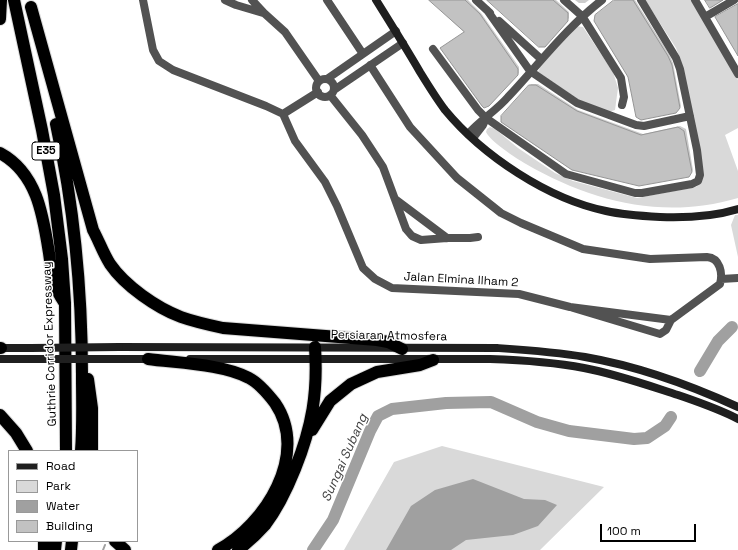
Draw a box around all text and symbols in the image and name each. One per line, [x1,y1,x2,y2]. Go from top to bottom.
road number: E35 [32,142,60,160]
street label: Guthrie Corridor Expressway [40,261,60,427]
street label: Jalan Elmina Ilham 2 [403,270,519,290]
street label: Persiaran Atmosfera [331,328,447,344]
water label: Sungai Subang [319,412,371,504]
legend [8,450,138,542]
text: Road [46,458,75,474]
text: Park [46,478,71,494]
text: Water [46,498,80,514]
scale bar [602,516,698,542]
text: Building [46,518,93,534]
text: 100 m [607,523,641,539]

